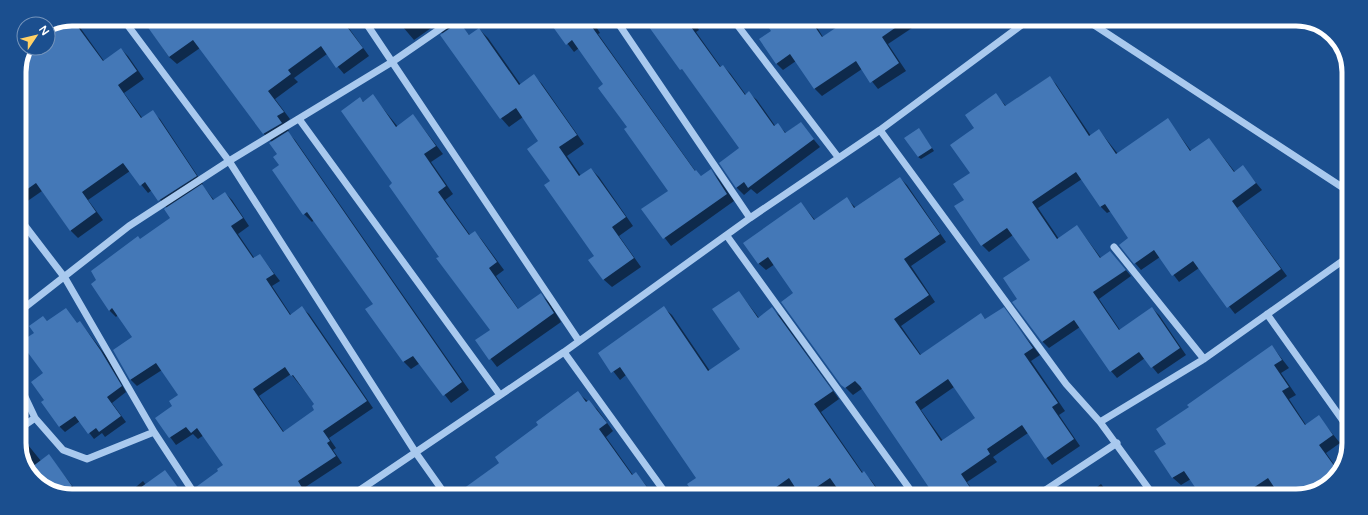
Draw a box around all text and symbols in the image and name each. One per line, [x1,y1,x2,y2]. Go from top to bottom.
north arrow [16,16,56,56]
text: N [36,23,52,38]

